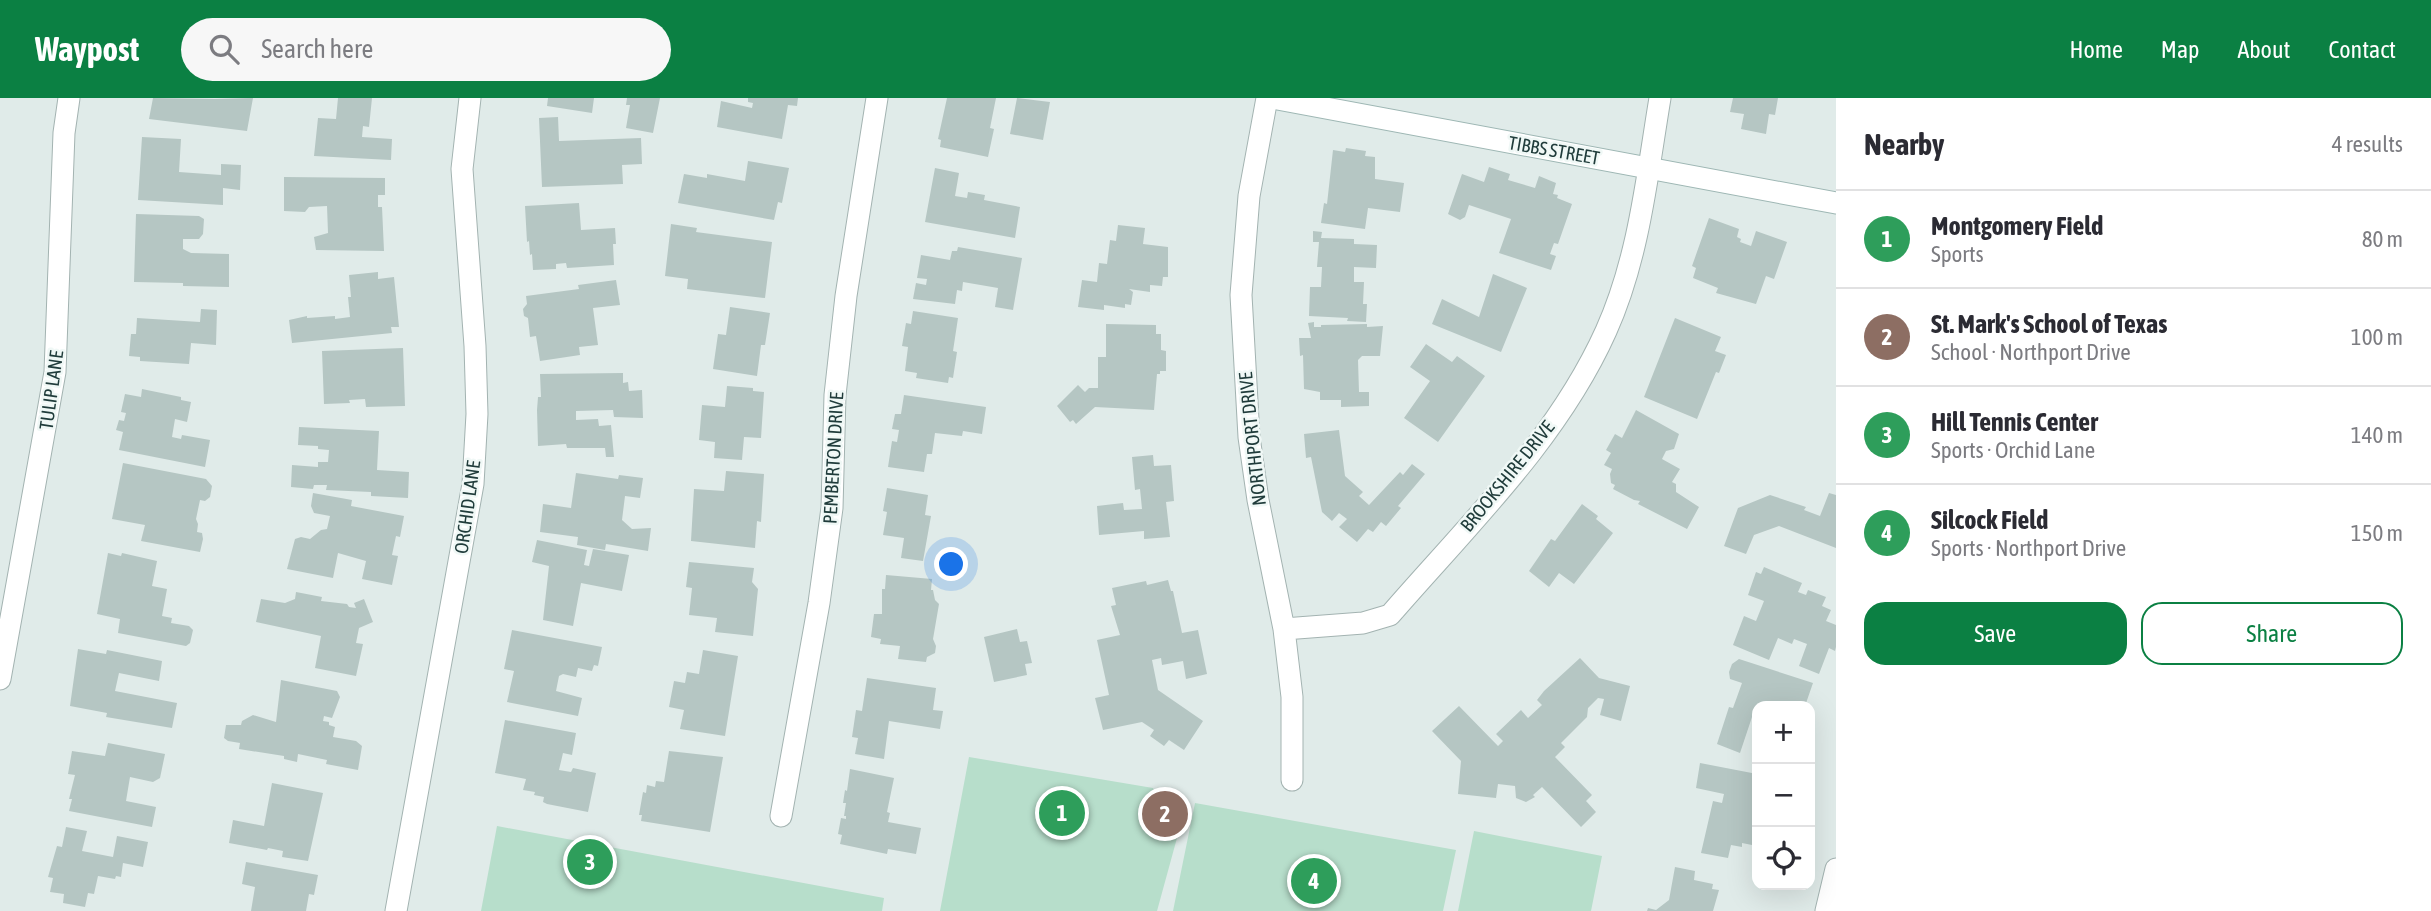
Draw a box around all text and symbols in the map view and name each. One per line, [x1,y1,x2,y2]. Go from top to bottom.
search box [181,18,671,81]
text: Waypost [35,30,139,68]
icon: search [205,30,243,68]
text: Search here [261,34,373,64]
text: Home [2069,36,2123,63]
text: Map [2161,36,2199,63]
text: About [2237,36,2290,63]
text: Contact [2328,36,2396,63]
text: Nearby [1864,127,1944,161]
street label: TIBBS STREET [1507,131,1602,169]
text: 4 results [2332,131,2403,157]
text: Montgomery Field [1931,211,2103,241]
text: 1 [1882,226,1892,252]
text: 80 m [2362,226,2403,252]
text: Sports [1931,241,1984,267]
text: St. Mark's School of Texas [1931,309,2167,339]
text: 2 [1882,324,1892,350]
text: 100 m [2351,324,2403,350]
text: School · Northport Drive [1931,339,2131,365]
street label: TULIP LANE [35,349,67,431]
street label: NORTHPORT DRIVE [1234,371,1270,507]
street label: PEMBERTON DRIVE [819,392,847,524]
text: Hill Tennis Center [1931,407,2098,437]
street label: BROOKSHIRE DRIVE [1456,416,1558,536]
text: 3 [1882,422,1892,448]
text: 140 m [2351,422,2403,448]
text: Sports · Orchid Lane [1931,437,2095,463]
street label: ORCHID LANE [450,459,484,555]
text: Silcock Field [1931,505,2048,535]
text: 4 [1882,520,1892,546]
text: 150 m [2351,520,2403,546]
text: Sports · Northport Drive [1931,535,2126,561]
your location [934,547,968,581]
button: Save [1864,602,2127,665]
button: Share [2141,602,2403,665]
map controls [1752,701,1815,890]
button: + [1752,701,1815,764]
button: − [1752,764,1815,827]
pin: 1 [1039,787,1085,839]
pin: 2 [1142,788,1188,840]
button: locate [1752,827,1815,890]
pin: 3 [567,836,613,888]
pin: 4 [1291,855,1337,907]

